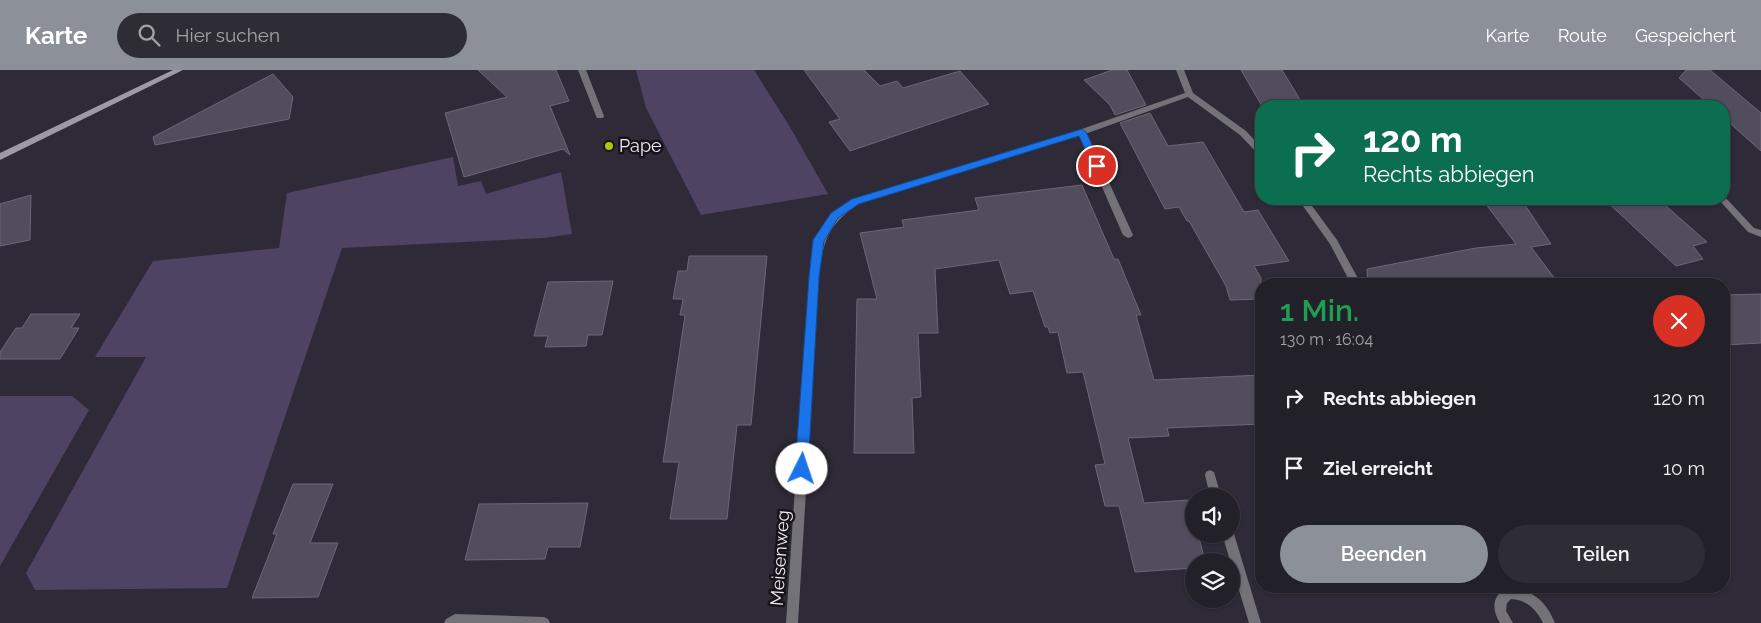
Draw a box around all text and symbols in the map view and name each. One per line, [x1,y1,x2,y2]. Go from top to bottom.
search box [117,13,467,58]
text: Karte [25,21,87,50]
icon: search [135,21,163,49]
text: Hier suchen [175,24,280,46]
text: Karte [1486,25,1530,46]
text: Route [1558,25,1607,46]
text: Gespeichert [1635,25,1736,46]
text: 120 m [1363,119,1463,160]
icon: right [1280,120,1345,185]
place label: Pape [619,135,662,156]
marker: Pape [603,140,615,152]
pin [1076,145,1118,187]
icon: arrive [1083,152,1111,180]
text: Rechts abbiegen [1363,161,1535,187]
text: 1 Min. [1280,293,1359,328]
button: close [1653,295,1705,347]
text: 130 m · 16:04 [1280,330,1373,349]
icon: right [1280,384,1308,412]
text: Rechts abbiegen [1323,387,1476,409]
text: 120 m [1653,387,1705,409]
position arrow [775,442,827,494]
icon: arrive [1280,454,1308,482]
text: Ziel erreicht [1323,457,1433,479]
text: 10 m [1663,457,1705,479]
map controls [1185,488,1240,608]
button: sound [1185,488,1240,543]
street label: Meisenweg [766,510,793,606]
button: Beenden [1280,525,1488,583]
button: Teilen [1498,525,1705,583]
button: layers [1185,553,1240,608]

